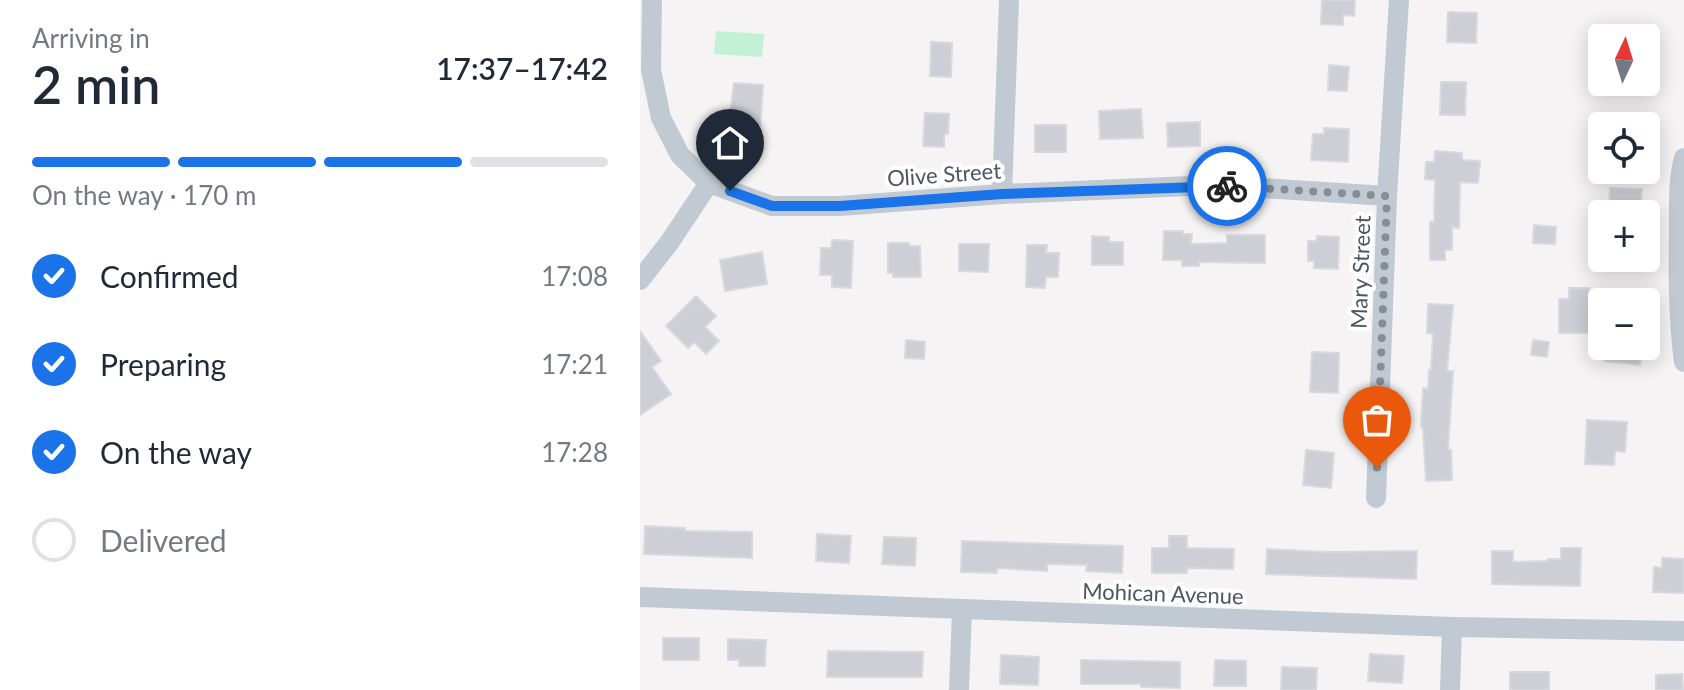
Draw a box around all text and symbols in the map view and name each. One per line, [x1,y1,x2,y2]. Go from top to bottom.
text: Arriving in [32,22,150,54]
north arrow [1588,24,1660,96]
map controls [1588,24,1660,360]
text: 17:37–17:42 [436,50,608,86]
text: 2 min [32,53,160,115]
pin [696,109,764,191]
button: locate [1588,112,1660,184]
icon: home [708,121,752,165]
courier [1187,146,1267,226]
street label: Olive Street [886,157,1002,191]
icon: bike [1205,164,1249,208]
text: On the way · 170 m [32,179,256,211]
button: + [1588,200,1660,272]
street label: Mary Street [1345,215,1375,329]
icon: check [32,254,76,298]
text: Confirmed [100,258,239,294]
text: 17:08 [541,260,608,292]
button: − [1588,288,1660,360]
icon: check [32,342,76,386]
text: Preparing [100,346,226,382]
text: 17:21 [541,348,608,380]
pin [1343,386,1411,468]
icon: bag [1355,398,1399,442]
icon: check [32,430,76,474]
text: On the way [100,434,252,470]
text: 17:28 [541,436,608,468]
text: Delivered [100,522,227,558]
street label: Mohican Avenue [1082,577,1244,609]

